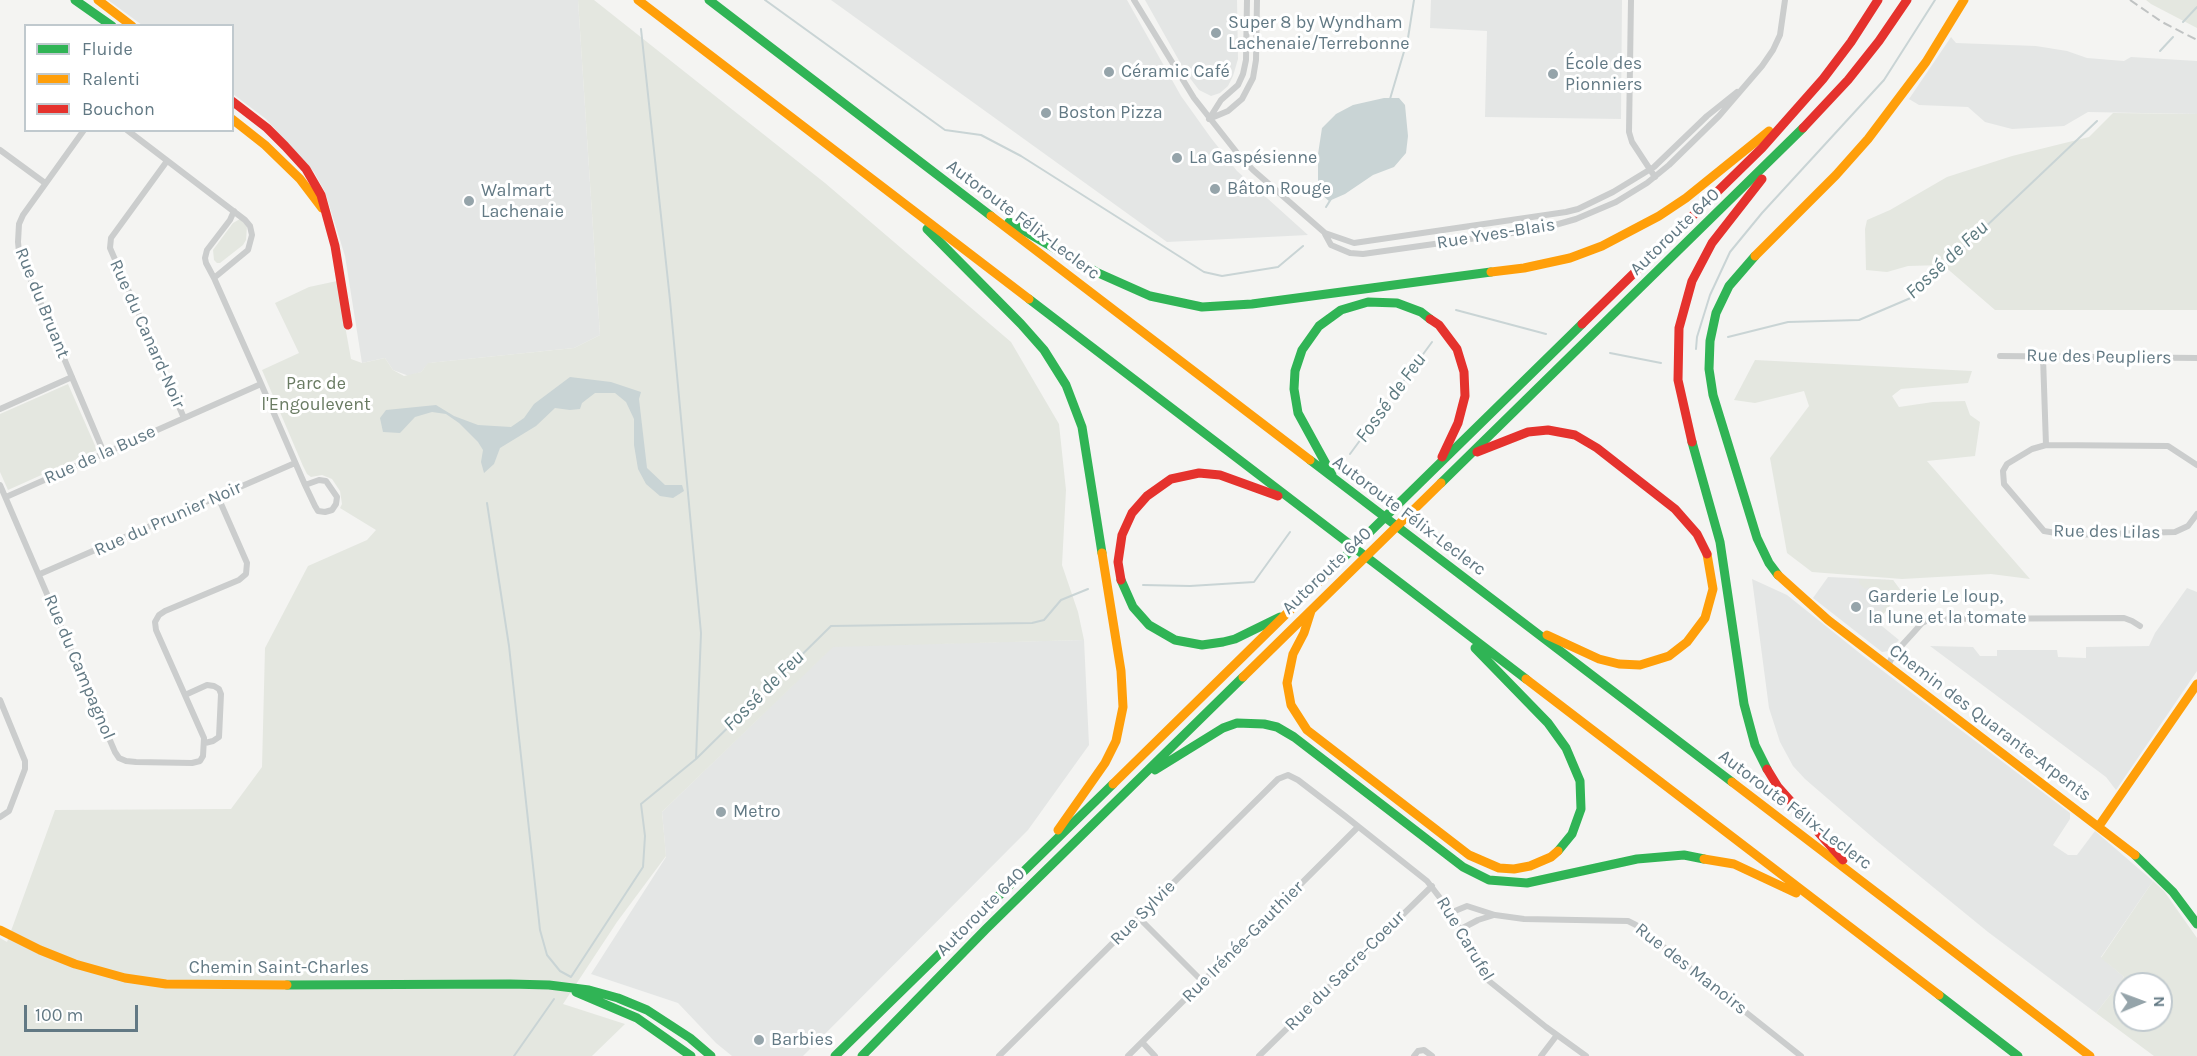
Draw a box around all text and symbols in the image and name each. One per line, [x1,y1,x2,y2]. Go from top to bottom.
place label: Super 8 by Wyndham Lachenaie/Terrebonne [1228,12,1409,54]
legend [24,24,234,132]
marker: Super 8 by Wyndham Lachenaie/Terrebonne [1209,26,1223,40]
text: Fluide [82,38,133,60]
place label: École des Pionniers [1565,53,1642,96]
place label: Céramic Café [1121,61,1230,83]
marker: Céramic Café [1102,65,1116,79]
marker: École des Pionniers [1546,67,1560,81]
text: Ralenti [82,68,140,90]
text: Bouchon [82,98,155,120]
place label: Boston Pizza [1058,102,1163,124]
marker: Boston Pizza [1039,106,1053,120]
place label: La Gaspésienne [1189,147,1317,169]
marker: La Gaspésienne [1170,151,1184,165]
street label: Autoroute Félix-Leclerc [942,155,1104,285]
place label: Bâton Rouge [1227,178,1331,200]
place label: Walmart Lachenaie [481,180,564,222]
marker: Bâton Rouge [1208,182,1222,196]
street label: Autoroute 640 [1626,184,1724,280]
marker: Walmart Lachenaie [462,194,476,208]
street label: Rue Yves-Blais [1435,214,1557,254]
water label: Fossé de Feu [1901,216,1993,304]
street label: Rue du Bruant [10,245,74,361]
street label: Rue du Canard-Noir [105,256,189,412]
street label: Rue des Peupliers [2026,345,2172,369]
water label: Fossé de Feu [1351,349,1431,447]
park label: Parc de l'Engoulevent [261,373,371,416]
street label: Rue de la Buse [41,421,159,489]
street label: Autoroute Félix-Leclerc [1328,451,1490,581]
street label: Rue du Prunier Noir [91,477,245,561]
street label: Rue des Lilas [2053,520,2161,544]
street label: Autoroute 640 [1278,523,1376,619]
place label: Garderie Le loup, la lune et la tomate [1868,586,2026,628]
street label: Rue du Campagnol [39,591,119,743]
marker: Garderie Le loup, la lune et la tomate [1849,600,1863,614]
street label: Chemin des Quarante-Arpents [1885,640,2095,806]
water label: Fossé de Feu [719,646,809,736]
street label: Autoroute Félix-Leclerc [1714,745,1876,875]
place label: Metro [733,801,781,823]
marker: Metro [714,805,728,819]
street label: Autoroute 640 [932,863,1030,961]
street label: Rue Sylvie [1106,876,1180,950]
street label: Rue Irénée-Gauthier [1178,877,1308,1007]
street label: Rue Carufel [1431,893,1499,985]
street label: Rue du Sacre-Coeur [1280,906,1410,1036]
street label: Rue des Manoirs [1631,919,1751,1019]
street label: Chemin Saint-Charles [189,957,369,979]
north arrow [2113,972,2173,1032]
scale bar [27,993,141,1031]
text: N [2150,996,2169,1008]
text: 100 m [35,1004,83,1026]
place label: Barbies [771,1029,833,1051]
marker: Barbies [752,1033,766,1047]

